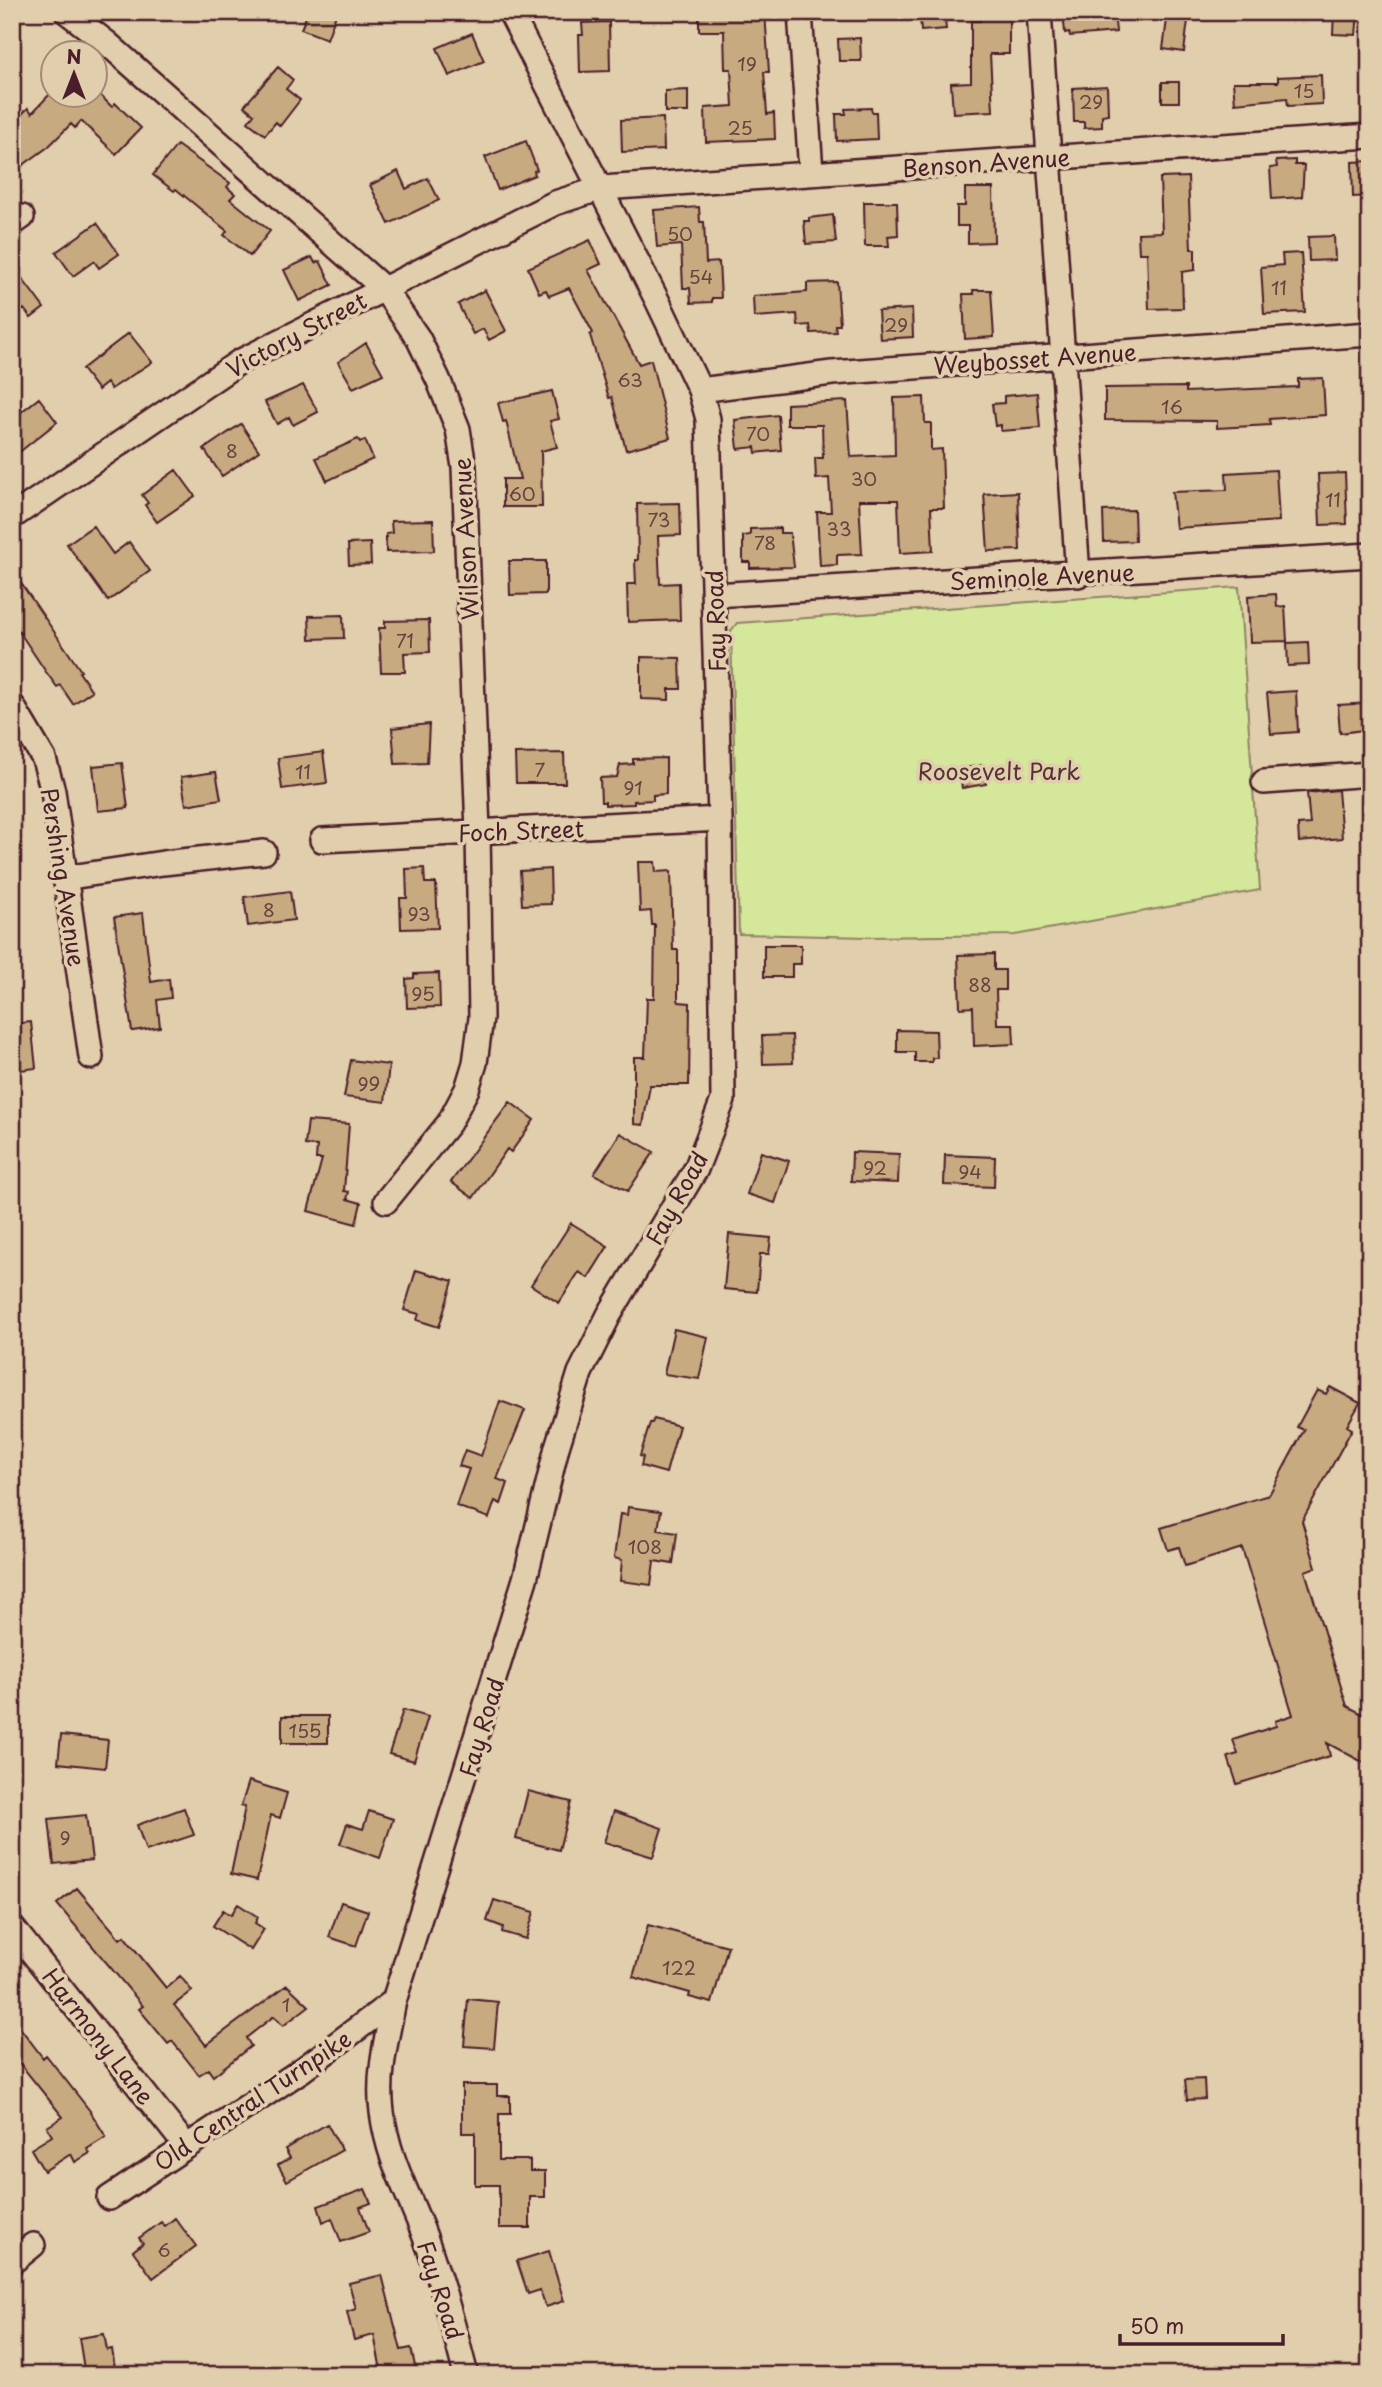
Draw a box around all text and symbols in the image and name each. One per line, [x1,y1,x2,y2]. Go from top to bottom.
north arrow [38,38,108,108]
text: N [66,42,82,70]
house number: 19 [737,49,757,77]
house number: 15 [1294,76,1314,104]
house number: 29 [1079,87,1103,115]
house number: 25 [727,113,753,141]
street label: Benson Avenue [901,139,1071,185]
house number: 50 [667,219,693,247]
house number: 54 [689,262,713,290]
house number: 11 [1271,273,1287,301]
street label: Victory Street [219,282,373,386]
house number: 29 [884,310,908,338]
street label: Weybosset Avenue [932,333,1138,383]
house number: 63 [617,365,643,393]
house number: 16 [1161,392,1183,420]
house number: 70 [746,419,770,447]
house number: 8 [226,436,238,464]
street label: Wilson Avenue [443,457,487,621]
house number: 30 [851,464,877,492]
house number: 60 [508,479,536,507]
house number: 11 [1325,485,1341,513]
house number: 73 [648,505,670,533]
house number: 33 [827,514,851,542]
house number: 78 [754,528,776,556]
street label: Seminole Avenue [949,554,1135,598]
street label: Fay Road [696,569,734,673]
house number: 71 [396,626,414,654]
park label: Roosevelt Park [918,753,1080,788]
house number: 7 [535,755,546,783]
house number: 11 [295,757,311,785]
house number: 91 [623,773,643,801]
street label: Pershing Avenue [33,785,95,969]
street label: Foch Street [457,810,585,850]
house number: 8 [263,895,275,923]
house number: 93 [407,899,431,927]
house number: 88 [968,970,992,998]
house number: 95 [411,979,435,1007]
house number: 99 [357,1069,381,1097]
street label: Fay Road [636,1145,716,1251]
house number: 92 [863,1153,887,1181]
house number: 94 [958,1157,982,1185]
house number: 108 [628,1532,662,1560]
street label: Fay Road [449,1673,513,1781]
house number: 155 [289,1716,321,1744]
house number: 9 [59,1823,71,1851]
house number: 122 [662,1953,696,1981]
street label: Harmony Lane [34,1960,164,2112]
house number: 1 [282,1990,290,2018]
street label: Old Central Turnpike [146,2021,358,2179]
house number: 6 [157,2235,171,2263]
street label: Fay Road [409,2236,473,2344]
scale bar [1120,2303,1282,2347]
text: 50 m [1130,2309,1184,2341]

